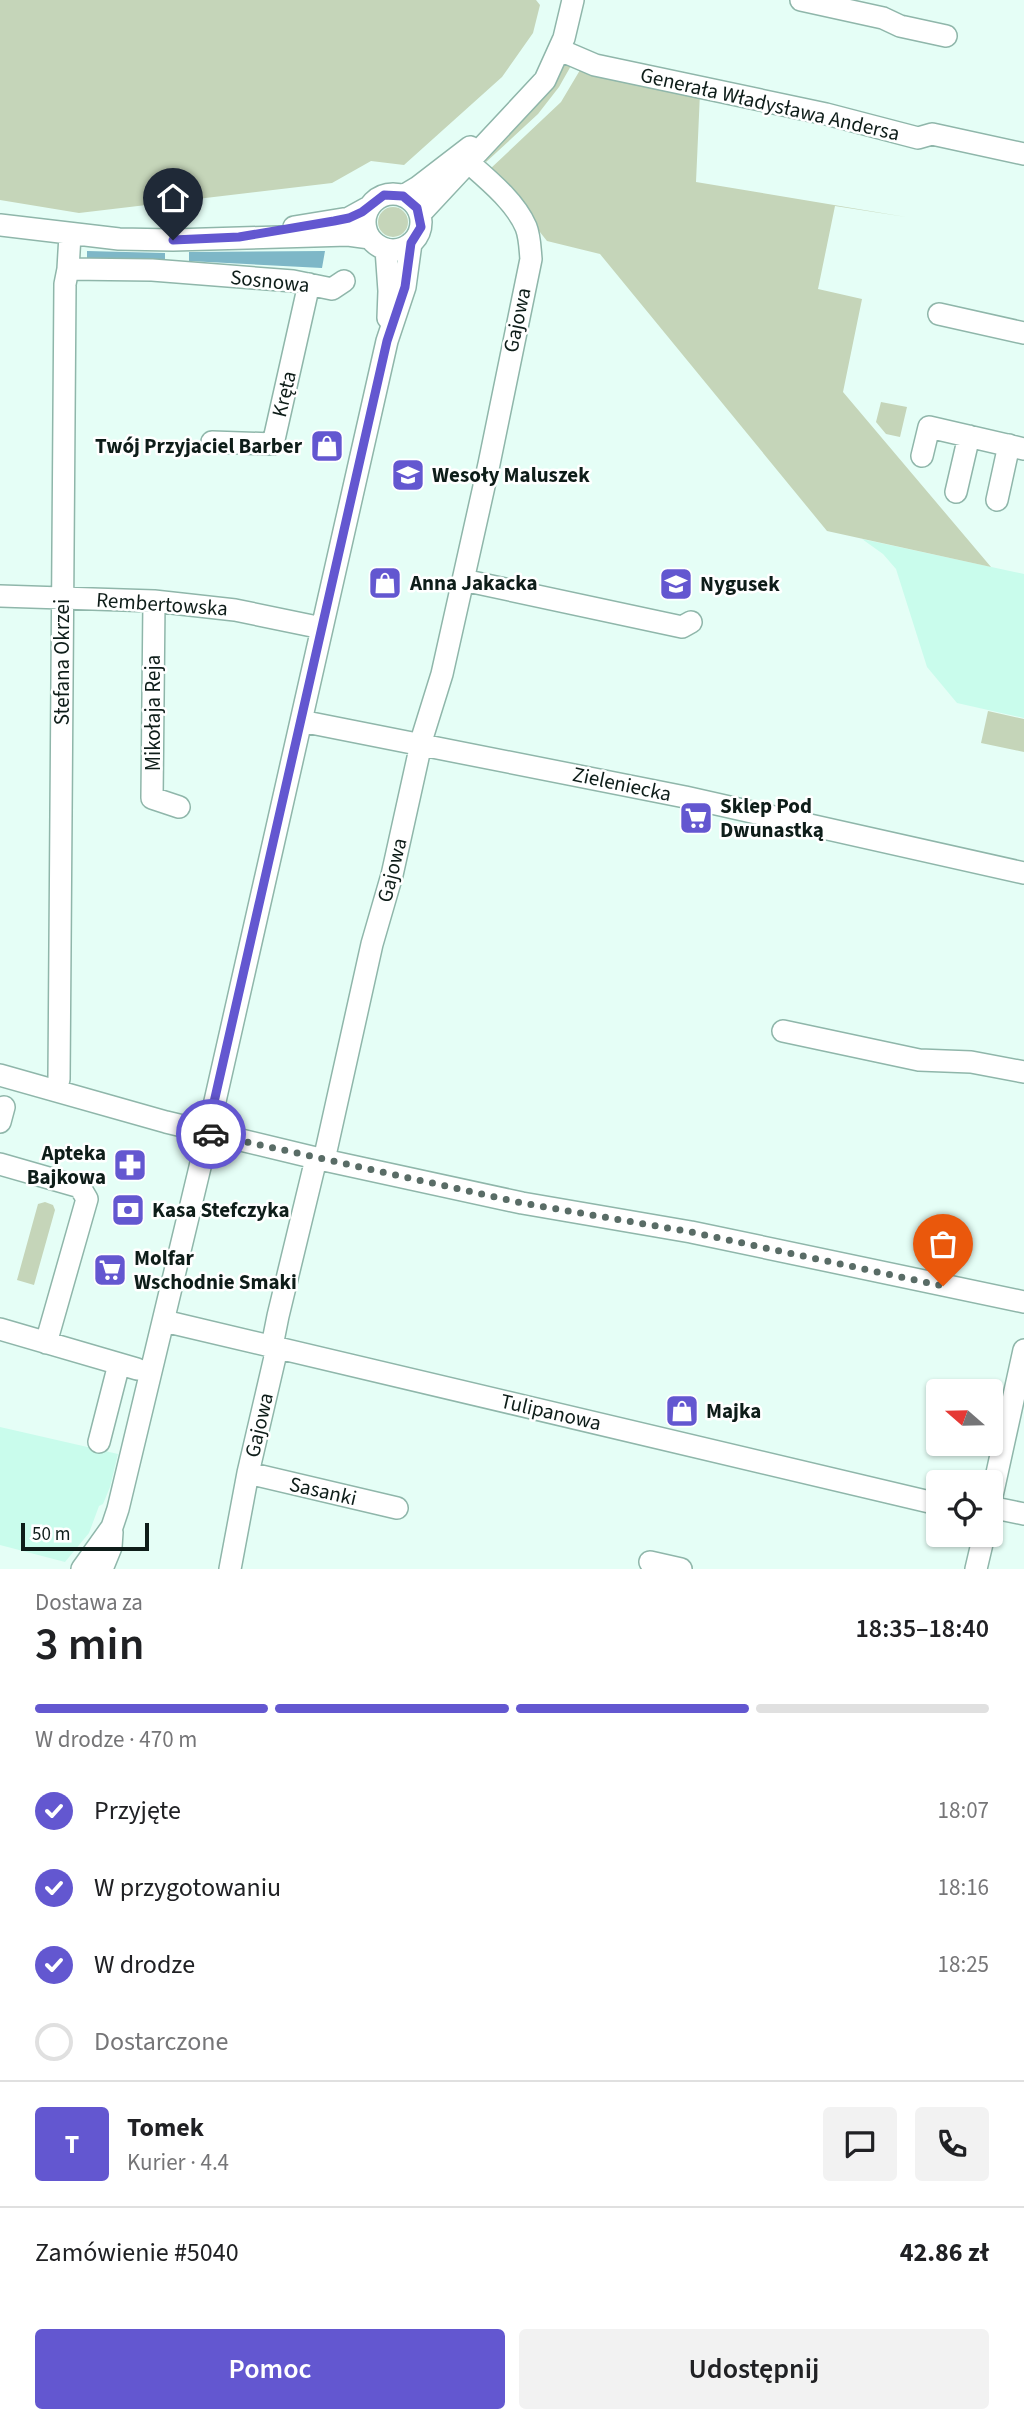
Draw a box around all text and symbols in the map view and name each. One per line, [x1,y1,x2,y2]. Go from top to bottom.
street label: Generała Władysława Andersa [637,60,903,148]
pin [143,168,203,240]
icon: home [154,179,192,217]
street label: Sosnowa [229,262,311,300]
street label: Gajowa [496,285,538,355]
street label: Kręta [264,368,304,420]
shop icon: Twój Przyjaciel Barber [308,427,346,465]
place label: Twój Przyjaciel Barber [95,431,303,461]
school or university icon: Wesoły Maluszek [389,456,427,494]
place label: Wesoły Maluszek [432,460,590,490]
shop icon: Anna Jakacka [366,564,404,602]
school or university icon: Nygusek [657,565,695,603]
place label: Anna Jakacka [409,568,538,598]
place label: Nygusek [700,569,780,599]
street label: Rembertowska [95,584,229,624]
street label: Stefana Okrzei [47,599,77,725]
street label: Mikołaja Reja [138,655,168,771]
street label: Zieleniecka [570,759,674,809]
place label: Sklep Pod Dwunastką [720,791,824,845]
supermarket icon: Sklep Pod Dwunastką [677,799,715,837]
street label: Gajowa [370,835,414,905]
courier [176,1099,246,1169]
icon: car [192,1115,230,1153]
place label: Apteka Bajkowa [27,1138,106,1192]
pharmacy icon: Apteka Bajkowa [111,1146,149,1184]
bank icon: Kasa Stefczyka [109,1191,147,1229]
place label: Kasa Stefczyka [152,1195,290,1225]
pin [913,1214,973,1286]
icon: bag [924,1225,962,1263]
place label: Molfar Wschodnie Smaki [134,1243,297,1297]
supermarket icon: Molfar Wschodnie Smaki [91,1251,129,1289]
north arrow [926,1379,1003,1456]
map controls [926,1379,1003,1547]
street label: Tulipanowa [498,1386,604,1438]
street label: Gajowa [237,1390,281,1460]
shop icon: Majka [663,1392,701,1430]
place label: Majka [706,1396,761,1426]
street label: Sasanki [286,1469,360,1513]
button: locate [926,1470,1003,1547]
scale bar [21,1520,149,1552]
text: 50 m [32,1521,70,1548]
text: Dostawa za [35,1586,143,1619]
text: 18:35–18:40 [856,1610,989,1647]
text: 3 min [35,1612,144,1677]
text: W drodze · 470 m [35,1723,197,1756]
icon: check [35,1792,73,1830]
text: Przyjęte [94,1792,181,1829]
text: 18:07 [938,1794,989,1827]
icon: check [35,1869,73,1907]
text: W przygotowaniu [94,1869,281,1906]
text: 18:16 [938,1871,989,1904]
icon: check [35,1946,73,1984]
text: W drodze [94,1946,195,1983]
text: 18:25 [938,1948,989,1981]
text: Dostarczone [94,2023,228,2060]
button: chat [823,2107,897,2181]
button: phone [915,2107,989,2181]
text: Tomek [127,2109,204,2146]
text: T [65,2126,79,2163]
text: Kurier · 4.4 [127,2146,229,2179]
text: Zamówienie #5040 [35,2234,239,2271]
text: 42.86 zł [900,2234,989,2271]
button: Pomoc [35,2329,505,2409]
button: Udostępnij [519,2329,989,2409]

